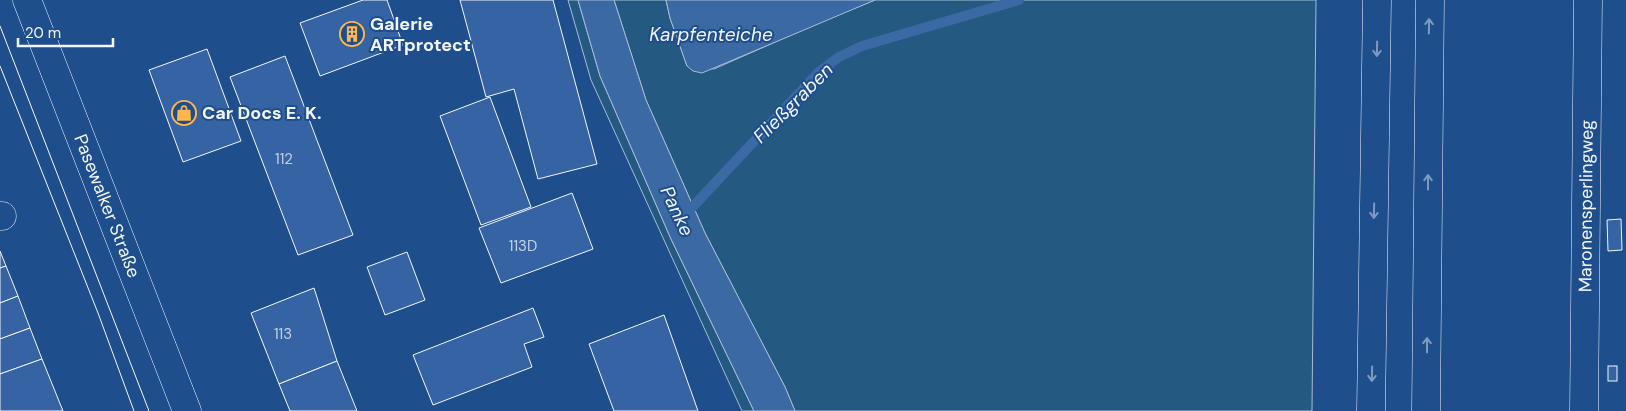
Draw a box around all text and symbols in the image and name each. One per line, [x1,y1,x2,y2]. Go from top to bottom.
place label: Galerie ARTprotect [370,12,471,57]
scale bar [18,15,112,47]
one-way arrow [1424,18,1434,34]
building icon: Galerie ARTprotect [339,21,365,47]
water label: Karpfenteiche [649,22,773,47]
text: 20 m [25,23,61,43]
one-way arrow [1372,40,1382,56]
water label: Fließgraben [747,57,839,149]
shop icon: Car Docs E. K. [171,100,197,126]
place label: Car Docs E. K. [202,101,321,125]
street label: Maronensperlingweg [1573,120,1599,292]
street label: Pasewalker Straße [68,131,146,281]
house number: 112 [275,149,293,169]
one-way arrow [1423,175,1433,191]
water label: Panke [655,182,700,240]
one-way arrow [1369,202,1379,219]
house number: 113D [509,236,537,256]
house number: 113 [274,324,292,344]
one-way arrow [1422,337,1431,353]
one-way arrow [1367,365,1377,381]

